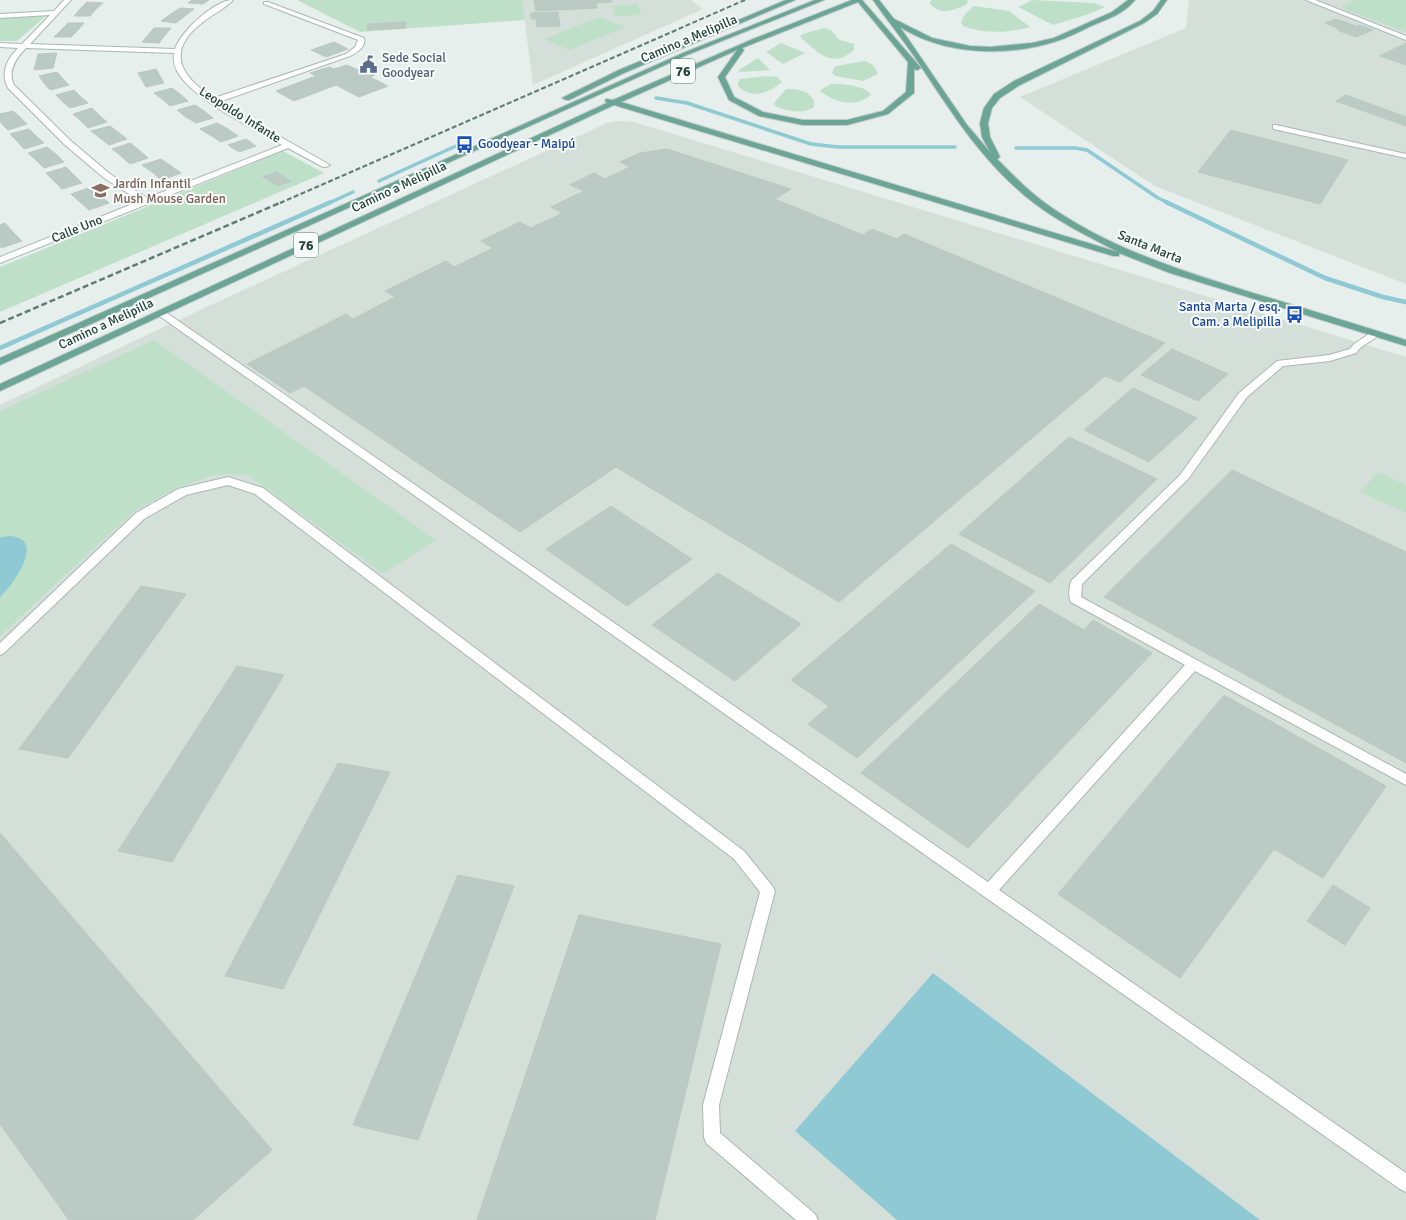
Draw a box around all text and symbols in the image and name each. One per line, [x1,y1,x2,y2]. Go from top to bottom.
street label: Camino a Melipilla [638,11,740,67]
place label: Sede Social Goodyear [382,50,446,81]
public building icon: Sede Social Goodyear [359,55,379,75]
road number: 76 [671,59,695,83]
street label: Leopoldo Infante [196,83,284,147]
bus stop icon: Goodyear - Maipú [455,134,475,154]
place label: Goodyear - Maipú [478,136,575,152]
street label: Camino a Melipilla [349,158,449,216]
place label: Jardín Infantil Mush Mouse Garden [113,176,226,207]
school or university icon: Jardín Infantil Mush Mouse Garden [90,181,110,201]
street label: Calle Uno [49,211,105,246]
street label: Santa Marta [1115,227,1185,267]
road number: 76 [294,233,318,257]
street label: Camino a Melipilla [56,295,156,353]
place label: Santa Marta / esq. Cam. a Melipilla [1179,299,1281,330]
bus stop icon: Santa Marta / esq. Cam. a Melipilla [1284,304,1304,324]

